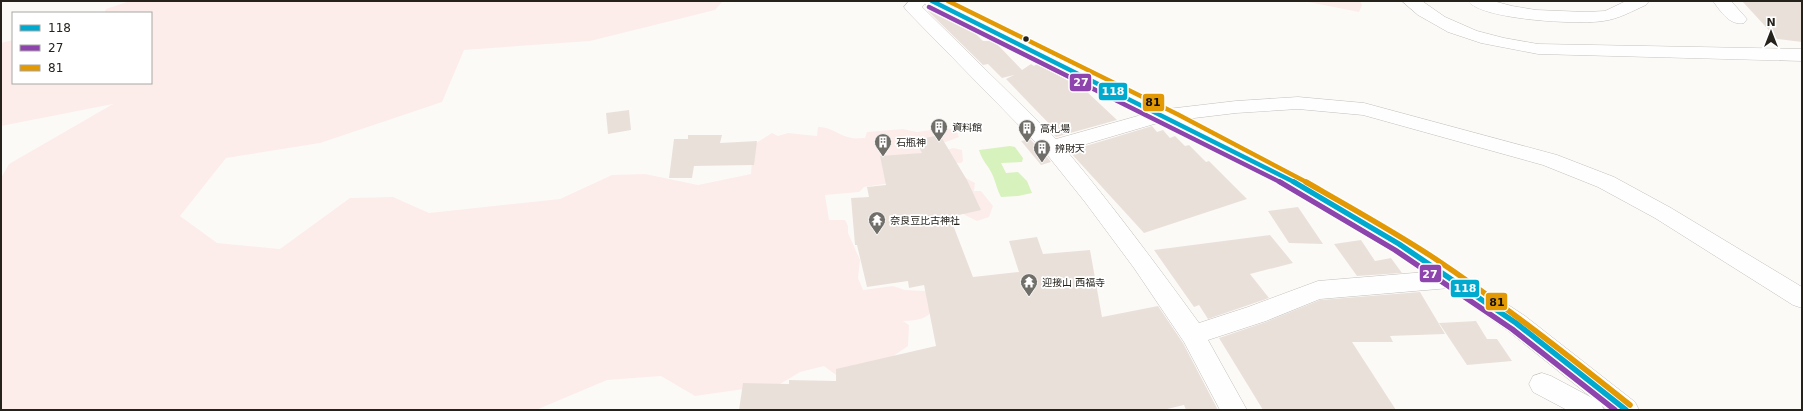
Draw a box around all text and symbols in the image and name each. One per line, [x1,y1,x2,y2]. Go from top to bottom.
legend [12,12,152,84]
north arrow [1751,12,1791,52]
text: N [1766,16,1776,29]
text: 118 [48,21,71,35]
unlabelled marker [1021,34,1031,44]
text: 27 [48,41,63,55]
text: 81 [48,61,63,75]
line badge: 27 [1069,73,1092,92]
text: 27 [1073,76,1089,89]
line badge: 118 [1098,82,1128,101]
text: 118 [1102,85,1124,98]
line badge: 81 [1142,93,1165,112]
text: 81 [1145,96,1161,109]
building icon: 資料館 [929,117,949,142]
building icon: 高札場 [1017,118,1037,143]
place label: 資料館 [952,122,982,133]
place label: 高札場 [1040,123,1070,134]
building icon: 石瓶神 [873,132,893,157]
place label: 石瓶神 [896,137,926,148]
building icon: 辨財天 [1032,138,1052,163]
place label: 辨財天 [1055,143,1085,154]
temple icon: 奈良豆比古神社 [867,210,887,235]
place label: 奈良豆比古神社 [890,215,960,226]
line badge: 27 [1419,264,1442,283]
text: 27 [1422,268,1438,281]
temple icon: 迎接山 西福寺 [1019,272,1039,297]
place label: 迎接山 西福寺 [1042,277,1105,288]
line badge: 118 [1450,279,1480,298]
text: 118 [1454,282,1476,295]
line badge: 81 [1485,292,1508,311]
text: 81 [1489,296,1505,309]

